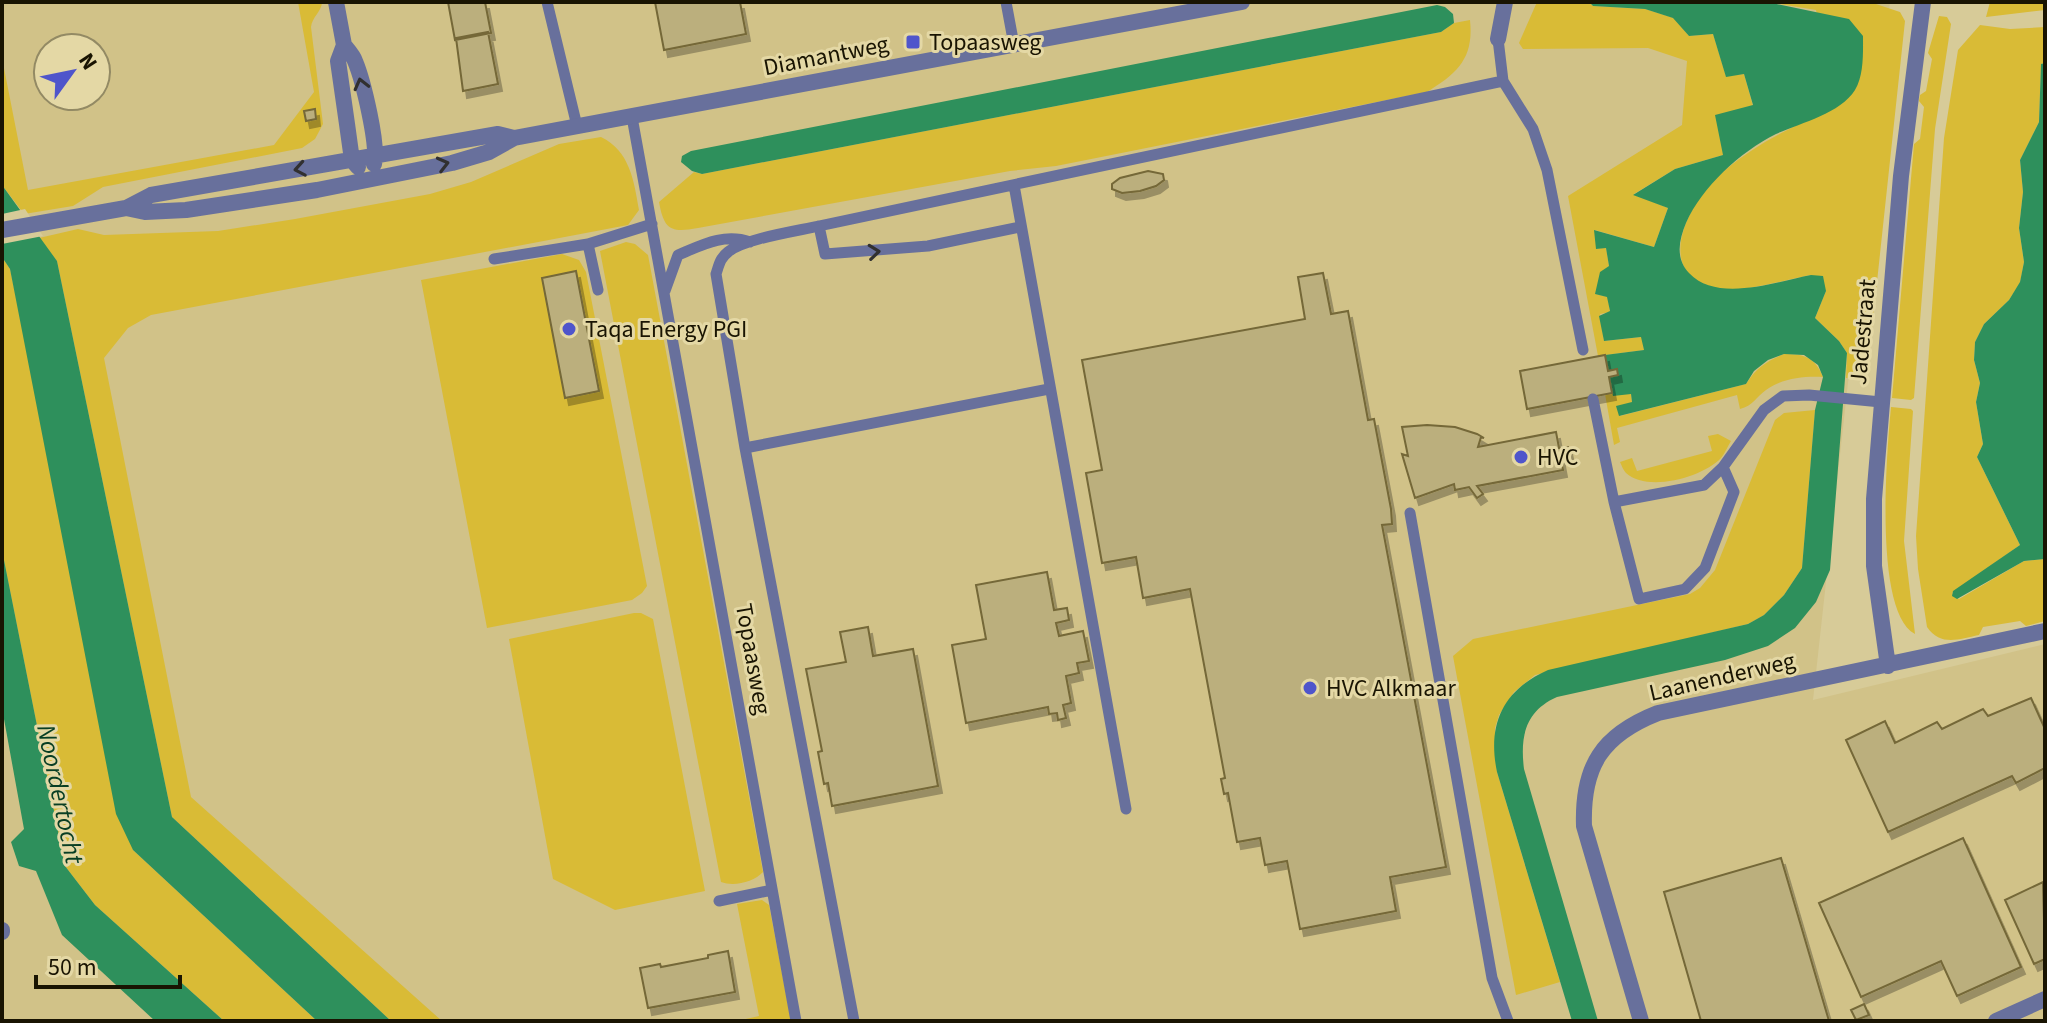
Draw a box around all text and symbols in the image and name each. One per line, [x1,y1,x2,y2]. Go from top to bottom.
place label: Topaasweg [929,25,1041,60]
street label: Diamantweg [760,27,892,85]
north arrow [32,32,112,112]
marker: Topaasweg [904,33,922,51]
text: N [71,47,105,77]
one-way arrow [354,77,371,91]
one-way arrow [436,157,449,174]
one-way arrow [293,159,307,176]
one-way arrow [868,244,881,261]
street label: Jadestraat [1841,278,1885,386]
place label: Taqa Energy PGI [585,312,747,347]
marker: Taqa Energy PGI [560,320,578,338]
place label: HVC [1537,440,1578,475]
marker: HVC [1512,448,1530,466]
street label: Topaasweg [726,601,780,717]
street label: Laanenderweg [1645,643,1799,711]
place label: HVC Alkmaar [1326,671,1456,706]
marker: HVC Alkmaar [1301,679,1319,697]
water label: Noordertocht [27,721,93,868]
scale bar [36,939,180,989]
text: 50 m [48,950,97,985]

